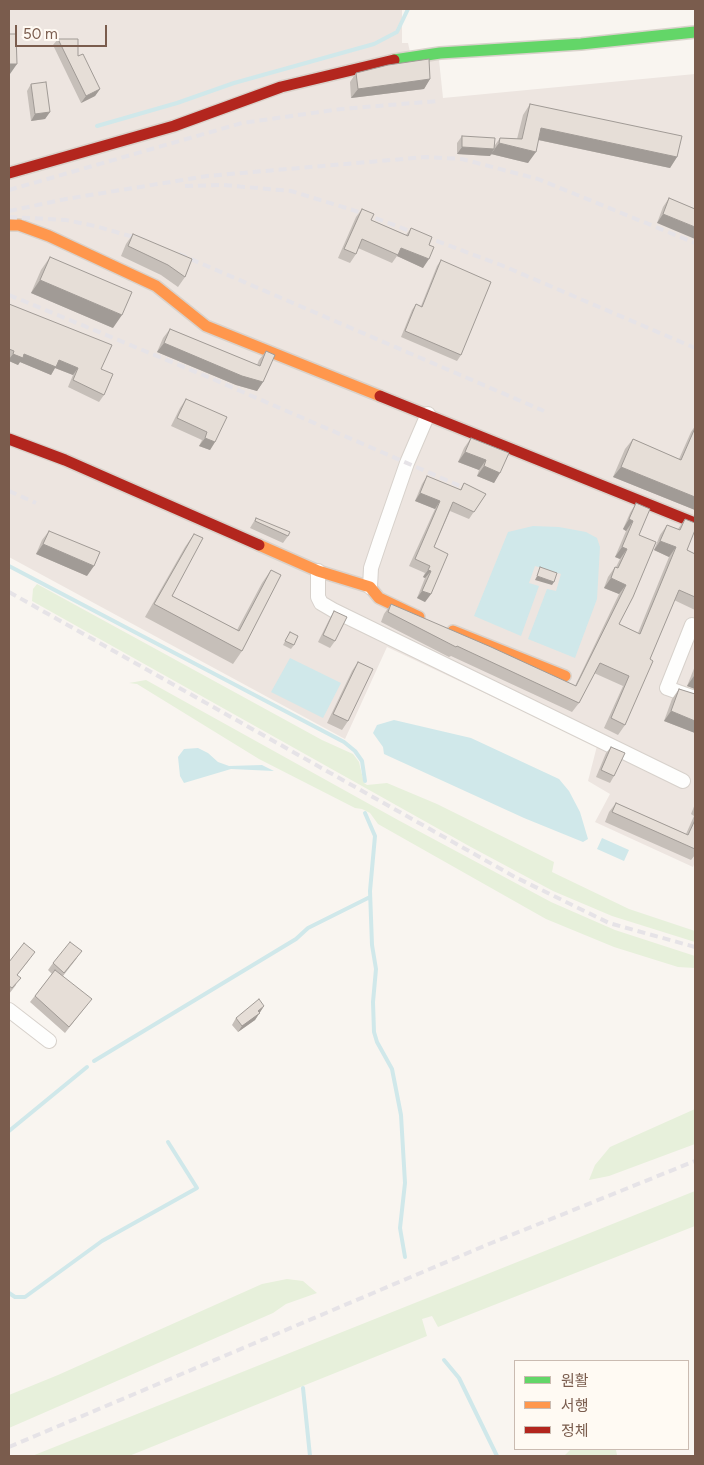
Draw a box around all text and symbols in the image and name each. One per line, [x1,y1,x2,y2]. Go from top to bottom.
scale bar [18,15,110,47]
text: 50 m [23,25,58,43]
legend [514,1360,689,1450]
text: 원활 [561,1372,589,1390]
text: 서행 [561,1397,589,1415]
text: 정체 [561,1422,589,1440]

